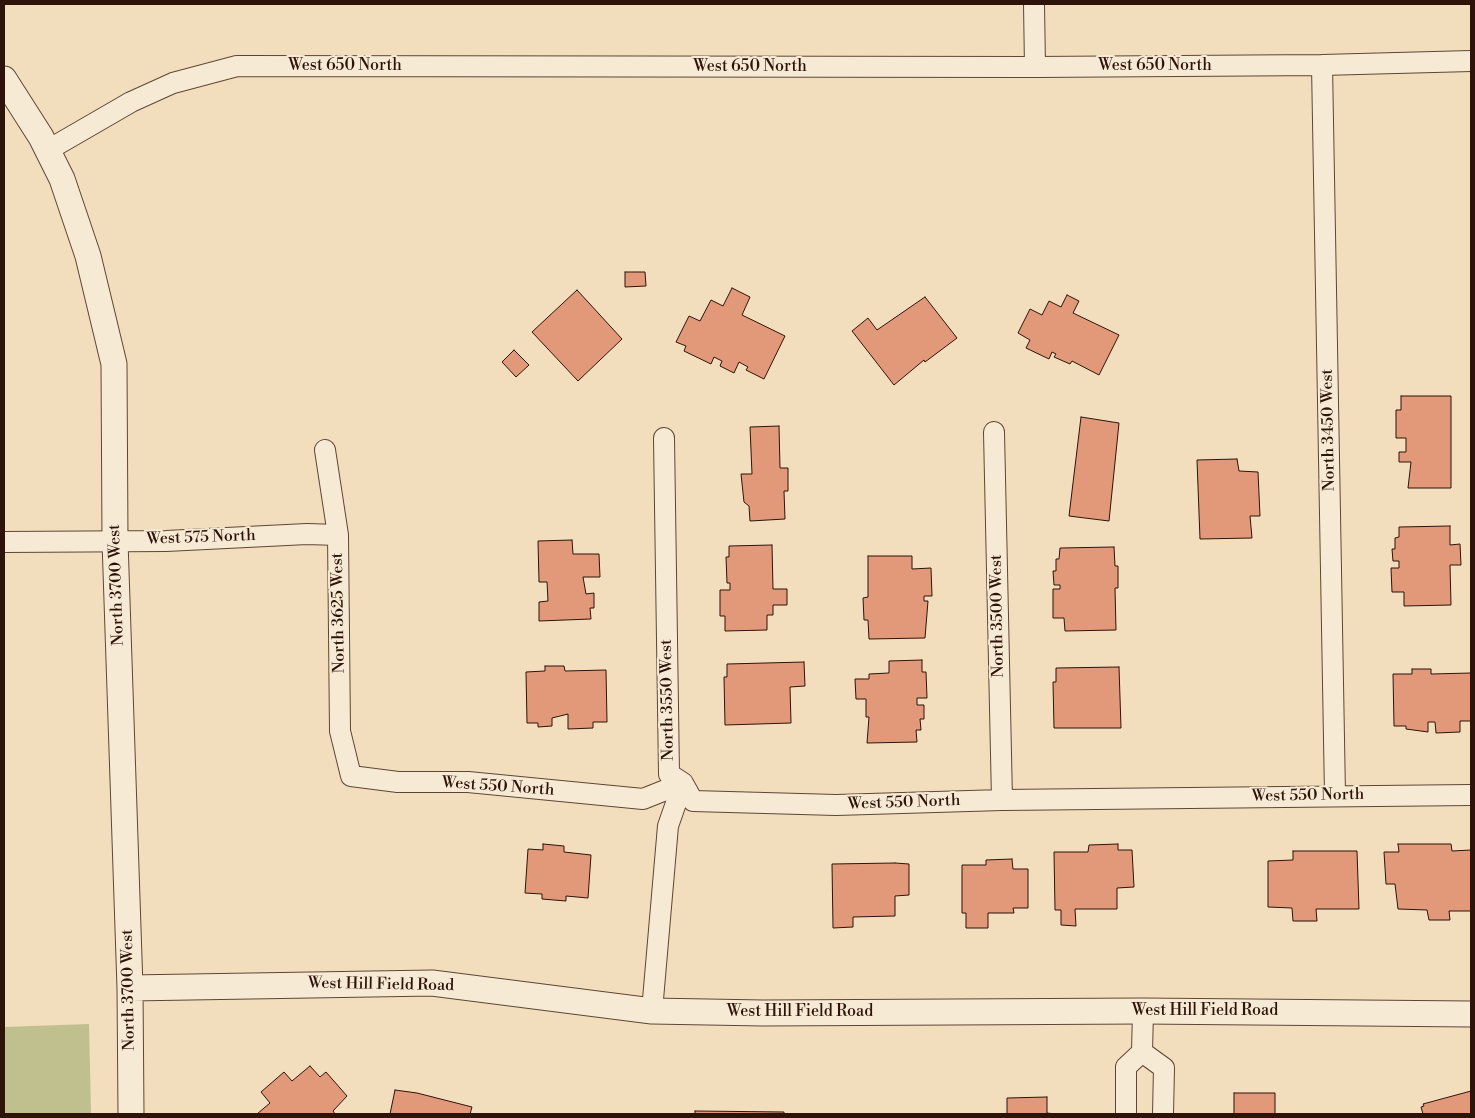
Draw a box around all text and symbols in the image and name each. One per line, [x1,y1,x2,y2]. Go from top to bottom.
street label: West 650 North [288,56,402,76]
street label: West 650 North [1098,56,1212,76]
street label: West 650 North [693,57,807,77]
street label: North 3450 West [1318,369,1340,491]
street label: North 3700 West [105,524,129,646]
street label: West 575 North [146,527,256,549]
street label: North 3625 West [328,552,350,674]
street label: North 3500 West [987,554,1009,678]
street label: North 3550 West [657,639,679,761]
street label: West 550 North [441,773,555,801]
street label: West 550 North [1252,785,1364,807]
street label: West 550 North [847,791,961,815]
street label: North 3700 West [118,929,140,1051]
street label: West Hill Field Road [308,974,454,996]
street label: West Hill Field Road [1132,1001,1278,1021]
street label: West Hill Field Road [727,1002,873,1022]

